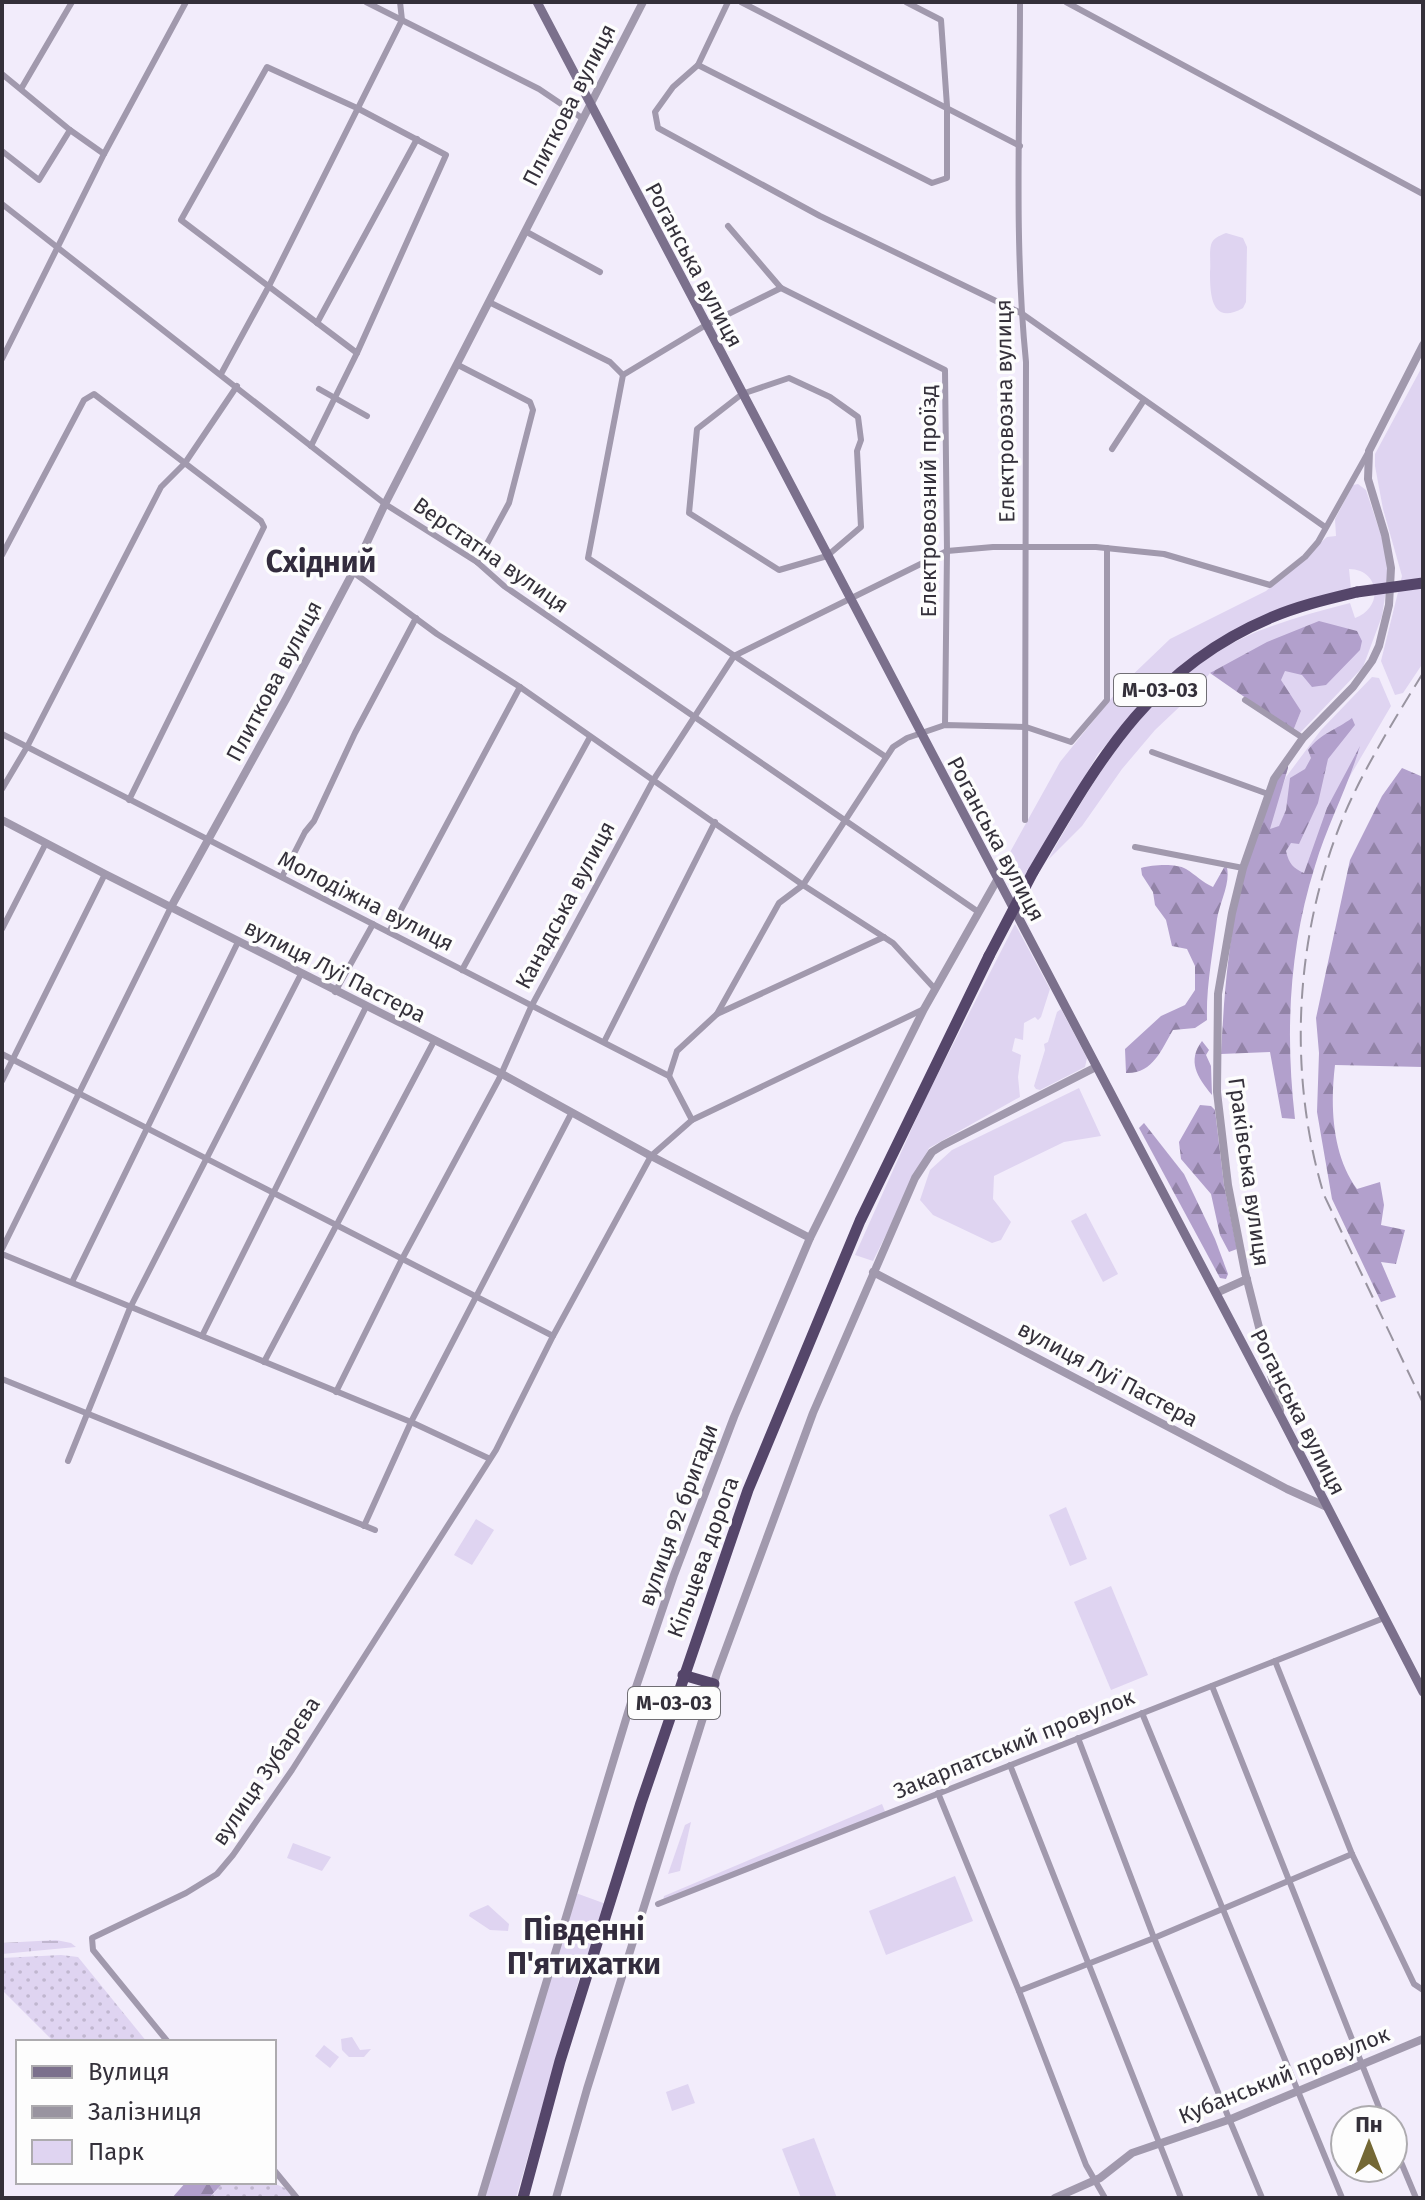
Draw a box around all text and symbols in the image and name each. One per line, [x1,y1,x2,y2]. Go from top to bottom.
street label: Плиткова вулиця [517,19,621,191]
street label: Роганська вулиця [639,178,749,352]
street label: Електровозна вулиця [990,299,1020,523]
street label: Електровозний проїзд [915,385,942,617]
street label: Верстатна вулиця [408,491,574,619]
district label: Східний [266,544,376,580]
street label: Плиткова вулиця [220,596,328,766]
road number: М-03-03 [1114,674,1206,706]
street label: Роганська вулиця [941,752,1051,926]
street label: Канадська вулиця [509,816,621,994]
street label: Молодіжна вулиця [274,845,458,957]
street label: вулиця Луї Пастера [240,914,430,1028]
street label: Граківська вулиця [1222,1076,1276,1268]
street label: вулиця Луї Пастера [1013,1315,1203,1433]
street label: Роганська вулиця [1244,1324,1352,1500]
street label: вулиця 92 бригади [632,1420,724,1610]
street label: Кільцева дорога [661,1473,745,1641]
street label: Закарпатський провулок [890,1683,1139,1805]
road number: М-03-03 [628,1687,720,1719]
street label: вулиця Зубарєва [206,1691,326,1851]
district label: Південні П'ятихатки [507,1912,661,1982]
street label: Кубанський провулок [1175,2020,1394,2130]
legend [16,2040,276,2184]
text: Вулиця [88,2058,170,2086]
text: Залізниця [88,2098,202,2126]
north arrow [1329,2104,1409,2184]
text: Пн [1355,2111,1383,2138]
text: Парк [88,2138,145,2166]

